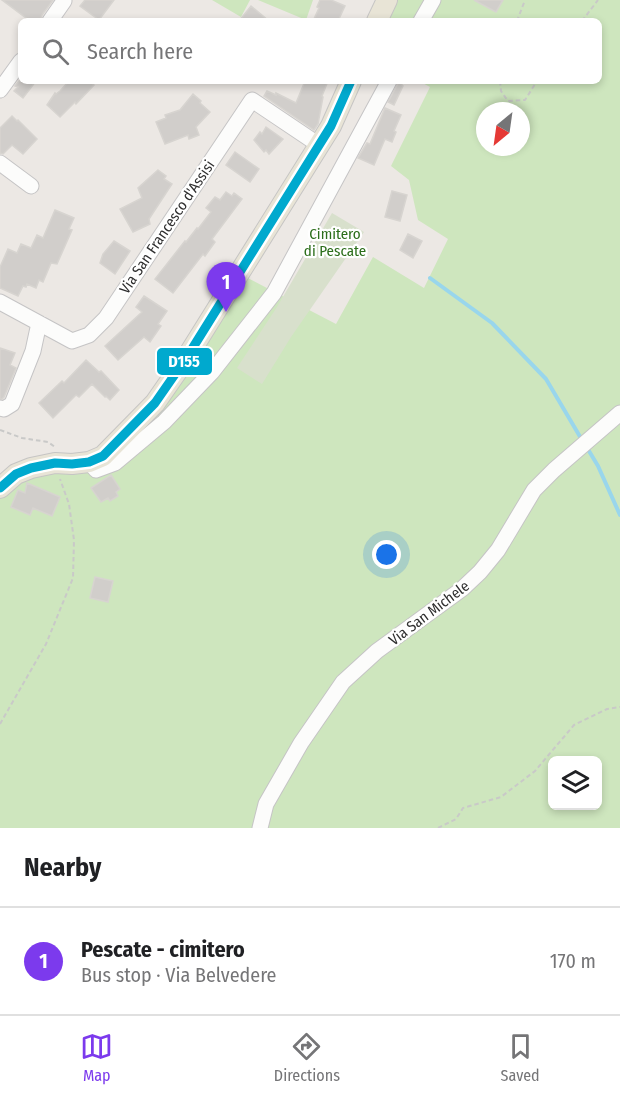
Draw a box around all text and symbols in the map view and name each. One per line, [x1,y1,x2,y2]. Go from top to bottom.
search box [18,18,602,84]
icon: search [39,35,72,68]
text: Search here [87,38,193,65]
north arrow [476,102,530,156]
street label: Via San Francesco d'Assisi [116,157,218,297]
park label: Cimitero di Pescate [304,225,366,260]
pin: 1 [206,262,246,312]
line badge: D155 [156,347,213,376]
text: D155 [168,352,200,371]
your location [372,540,401,569]
street label: Via San Michele [385,577,473,649]
map controls [548,756,602,810]
button: layers [548,756,602,810]
text: Nearby [24,852,101,883]
text: Pescate - cimitero [81,936,245,963]
text: 1 [39,949,48,973]
text: 170 m [550,949,596,973]
text: Bus stop · Via Belvedere [81,963,276,987]
tab: Map [80,1030,113,1085]
tab: Directions [274,1030,340,1085]
tab: Saved [501,1030,540,1085]

